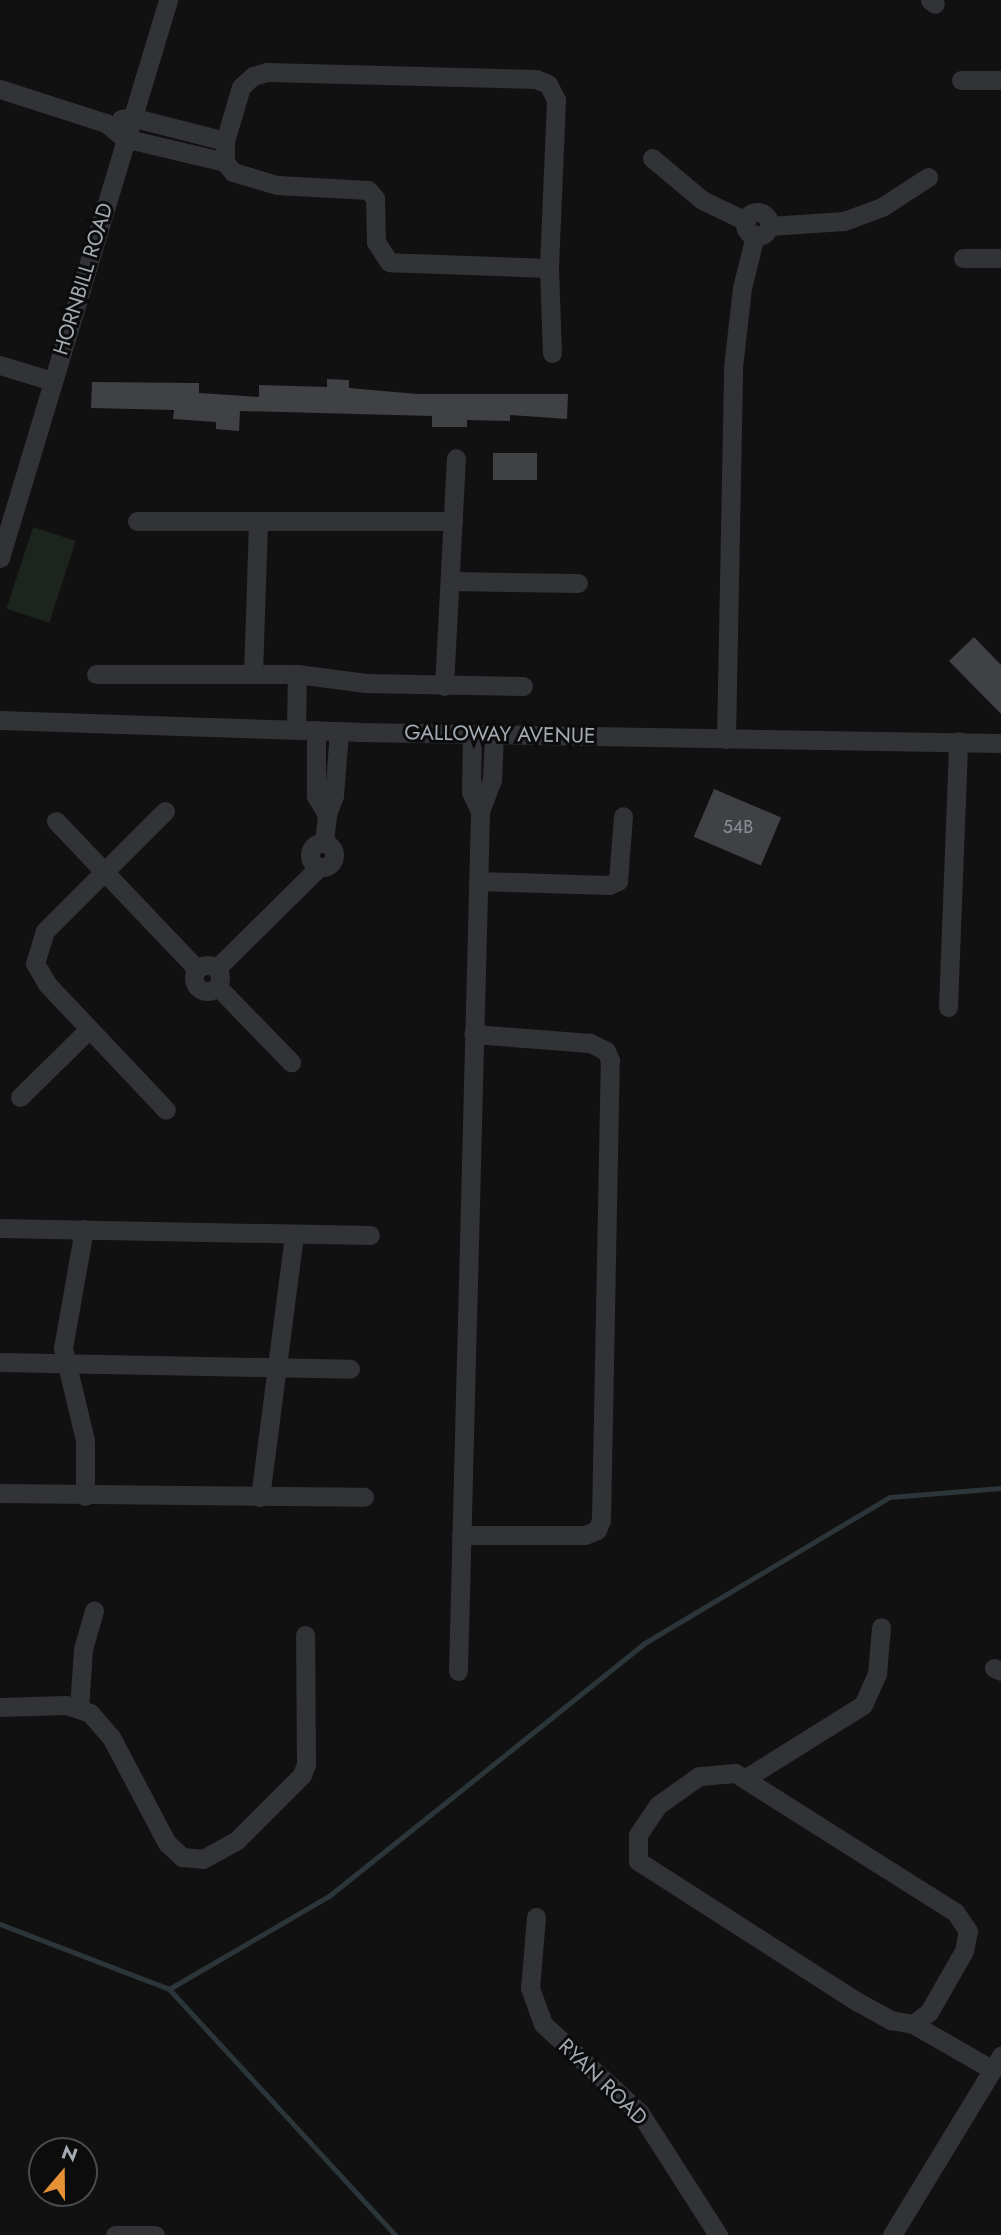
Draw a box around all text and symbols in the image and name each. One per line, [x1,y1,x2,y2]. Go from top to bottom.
street label: HORNBILL ROAD [48,200,118,358]
street label: GALLOWAY AVENUE [404,720,596,748]
house number: 54B [723,816,753,838]
street label: RYAN ROAD [553,2033,653,2131]
north arrow [28,2137,98,2207]
text: N [58,2138,81,2169]

